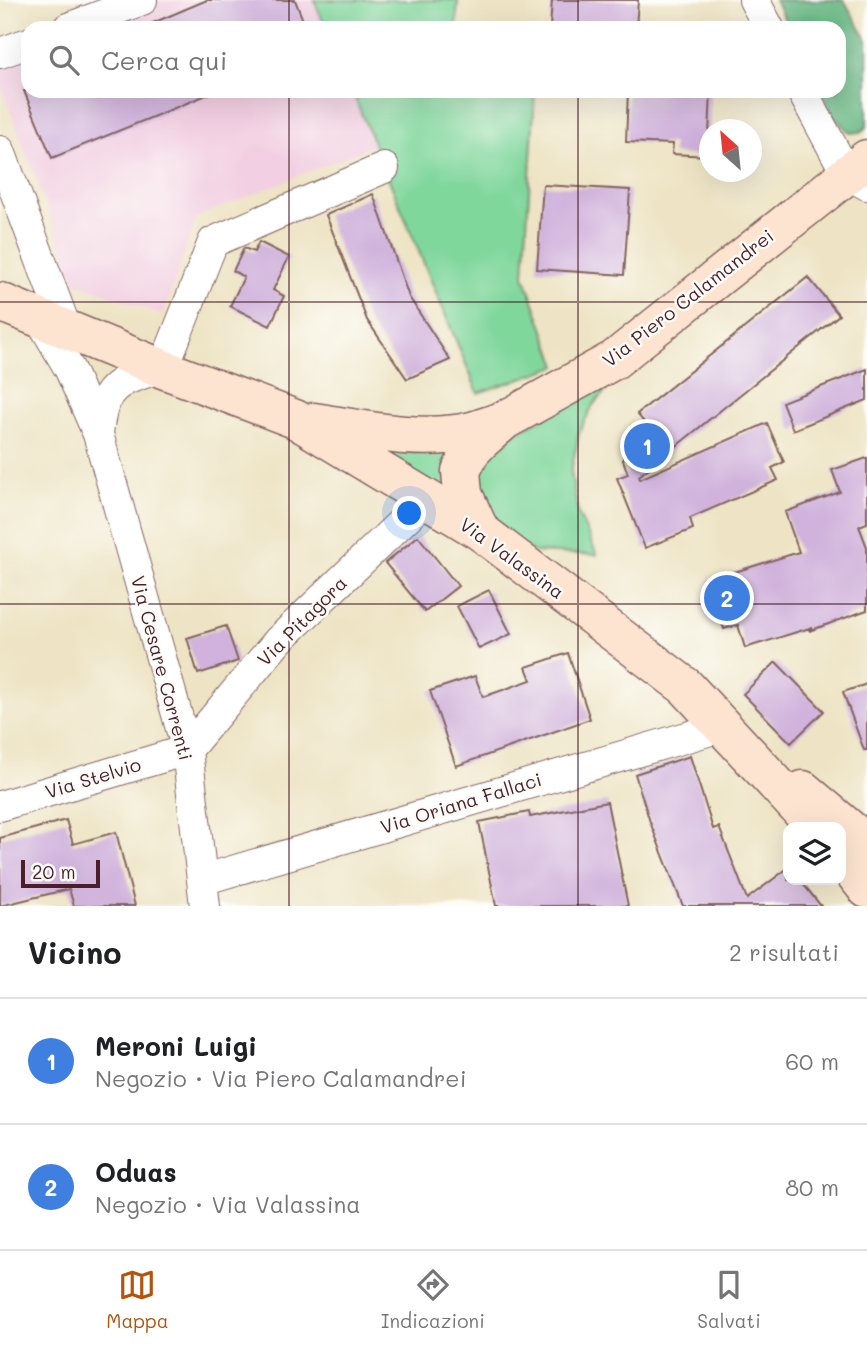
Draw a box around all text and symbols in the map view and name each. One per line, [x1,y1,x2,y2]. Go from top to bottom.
search box [21,21,846,98]
icon: search [45,41,83,79]
text: Cerca qui [101,43,227,77]
north arrow [699,119,762,182]
street label: Via Piero Calamandrei [597,223,778,372]
pin: 1 [624,420,670,472]
your location [392,496,426,530]
street label: Via Valassina [455,511,570,604]
street label: Via Pitagora [251,570,352,671]
pin: 2 [704,572,750,624]
street label: Via Cesare Correnti [126,573,199,763]
street label: Via Stelvio [42,751,144,804]
street label: Via Oriana Fallaci [377,766,545,839]
map controls [783,822,846,885]
button: layers [783,822,846,885]
scale bar [21,857,100,889]
text: 20 m [32,859,76,884]
text: Vicino [28,932,122,972]
text: 2 risultati [729,937,839,967]
text: Meroni Luigi [95,1029,257,1063]
text: 1 [46,1046,56,1076]
text: 60 m [785,1046,839,1076]
text: Negozio · Via Piero Calamandrei [95,1063,466,1093]
text: Oduas [95,1155,177,1189]
text: 2 [45,1172,57,1202]
text: 80 m [785,1172,839,1202]
text: Negozio · Via Valassina [95,1189,361,1219]
tab: Mappa [106,1266,169,1333]
tab: Indicazioni [381,1266,485,1333]
tab: Salvati [697,1266,761,1333]

